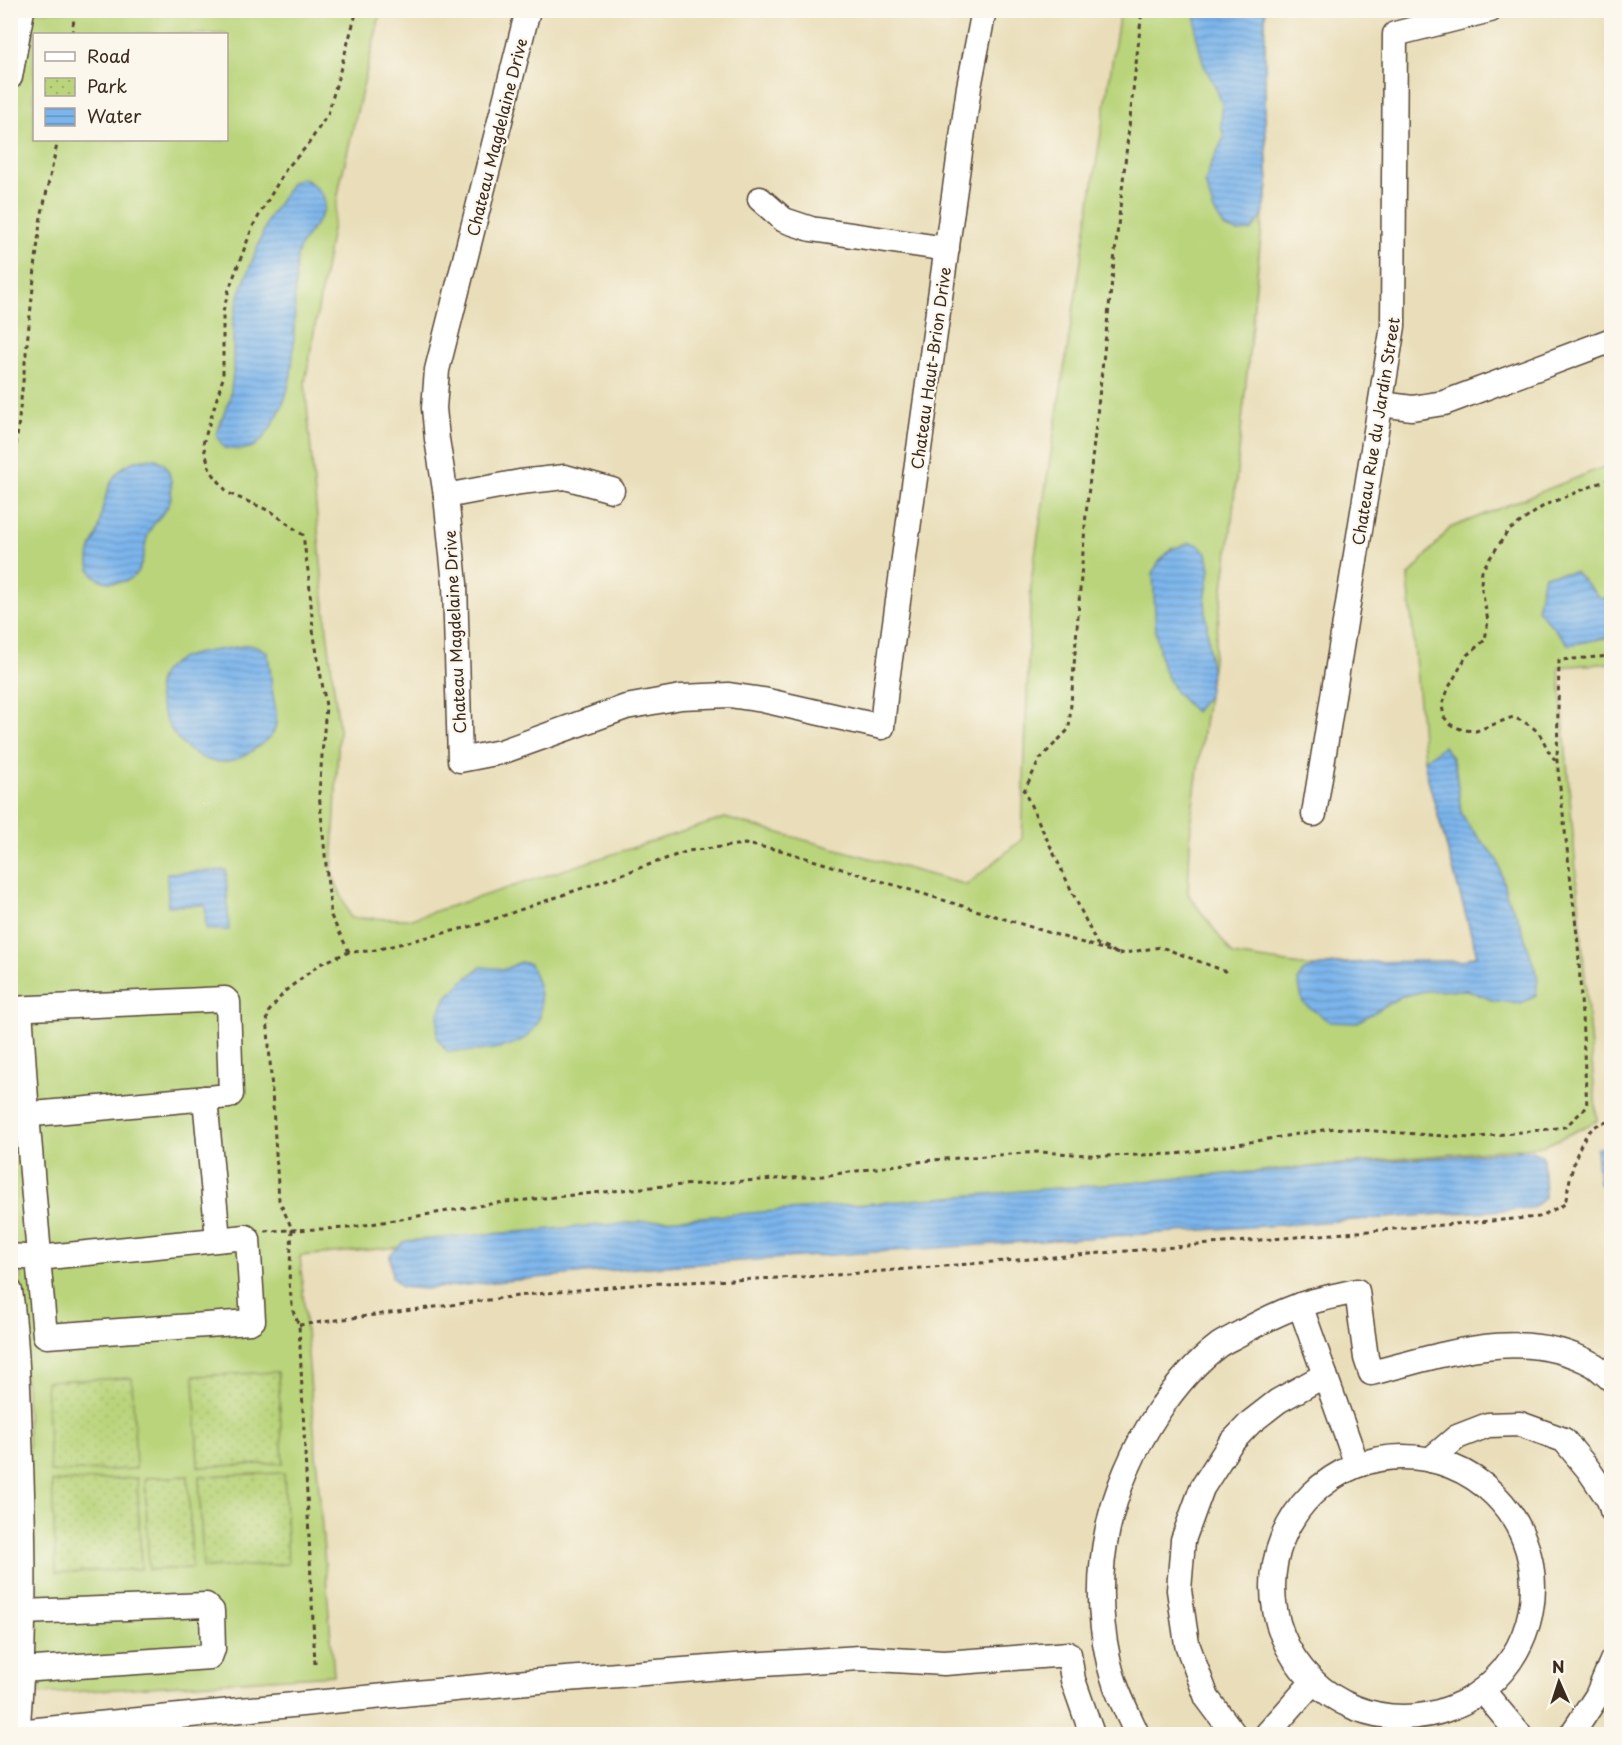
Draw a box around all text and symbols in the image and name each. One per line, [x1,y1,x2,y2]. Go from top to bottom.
legend [33,33,228,141]
street label: Chateau Magdelaine Drive [460,35,532,239]
text: Road [87,42,131,69]
text: Park [87,72,127,99]
text: Water [87,102,142,129]
street label: Chateau Haut-Brion Drive [904,265,956,471]
street label: Chateau Rue du Jardin Street [1345,315,1405,547]
street label: Chateau Magdelaine Drive [437,530,471,734]
north arrow [1529,1652,1589,1712]
text: N [1551,1654,1565,1678]

